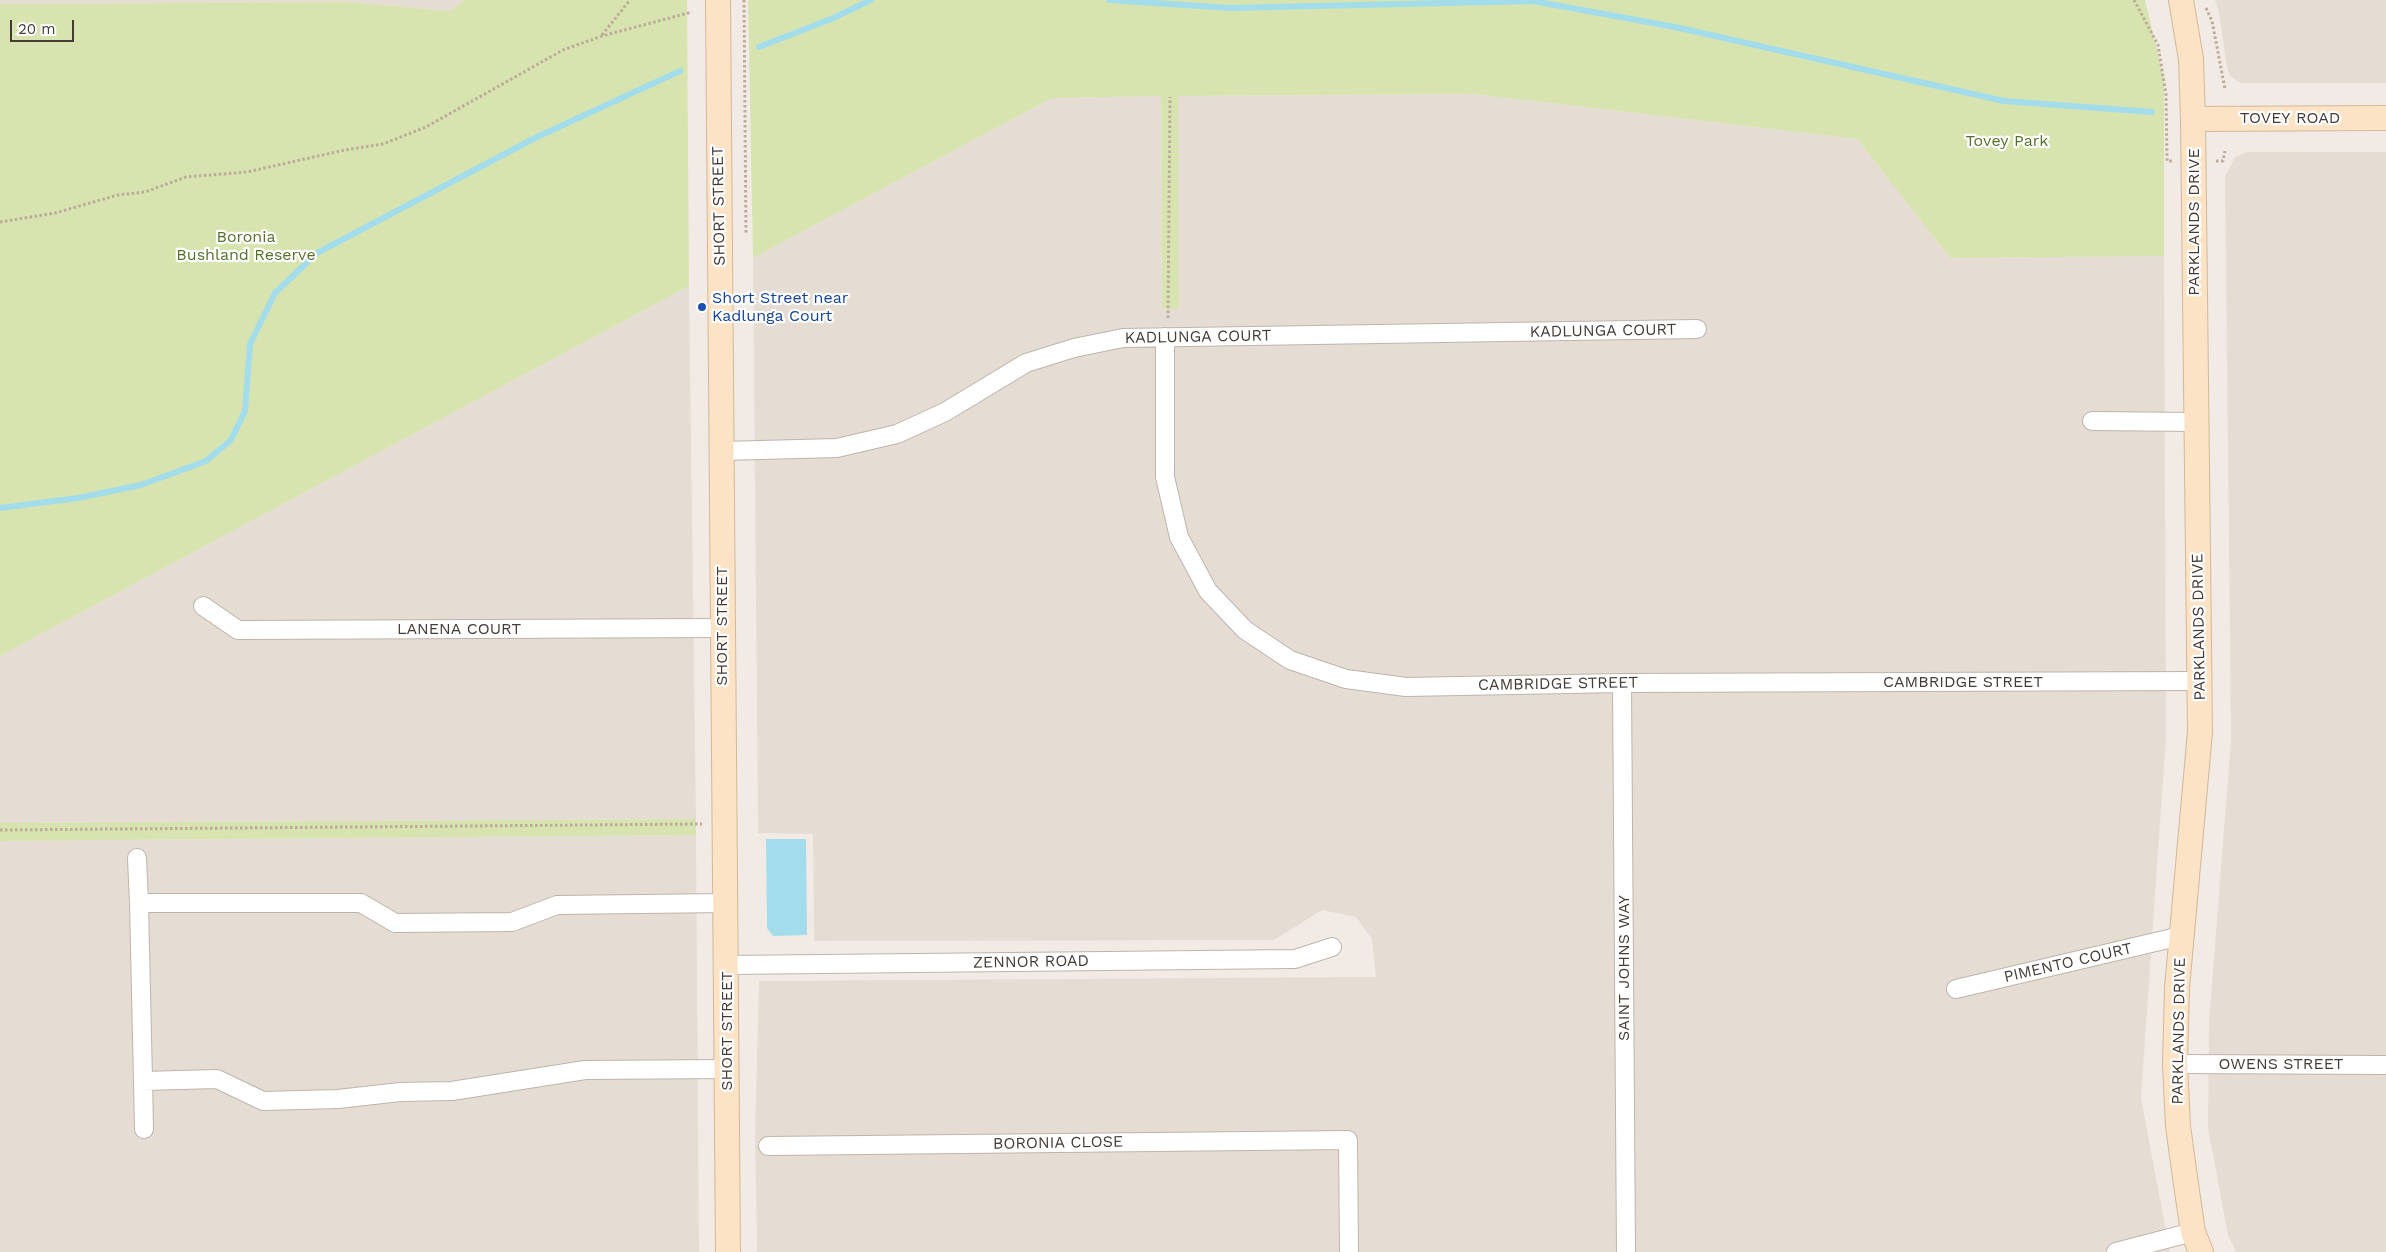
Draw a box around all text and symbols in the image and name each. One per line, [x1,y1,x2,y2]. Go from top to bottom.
scale bar [12,10,76,42]
text: 20 m [18,20,56,38]
street label: TOVEY ROAD [2240,108,2340,128]
park label: Tovey Park [1966,131,2048,151]
street label: SHORT STREET [708,146,730,266]
street label: PARKLANDS DRIVE [2184,148,2204,296]
park label: Boronia Bushland Reserve [176,227,316,265]
place label: Short Street near Kadlunga Court [712,288,848,326]
marker: Short Street near Kadlunga Court [696,301,708,313]
street label: KADLUNGA COURT [1529,320,1677,342]
street label: KADLUNGA COURT [1124,326,1272,348]
street label: PARKLANDS DRIVE [2188,553,2210,701]
street label: SHORT STREET [712,566,732,686]
street label: LANENA COURT [397,619,521,639]
street label: CAMBRIDGE STREET [1883,672,2043,692]
street label: CAMBRIDGE STREET [1478,673,1638,695]
street label: SAINT JOHNS WAY [1614,895,1634,1041]
street label: PIMENTO COURT [2002,939,2134,987]
street label: ZENNOR ROAD [973,951,1089,973]
street label: PARKLANDS DRIVE [2168,957,2190,1105]
street label: SHORT STREET [717,971,737,1091]
street label: OWENS STREET [2218,1054,2344,1074]
street label: BORONIA CLOSE [993,1132,1123,1154]

